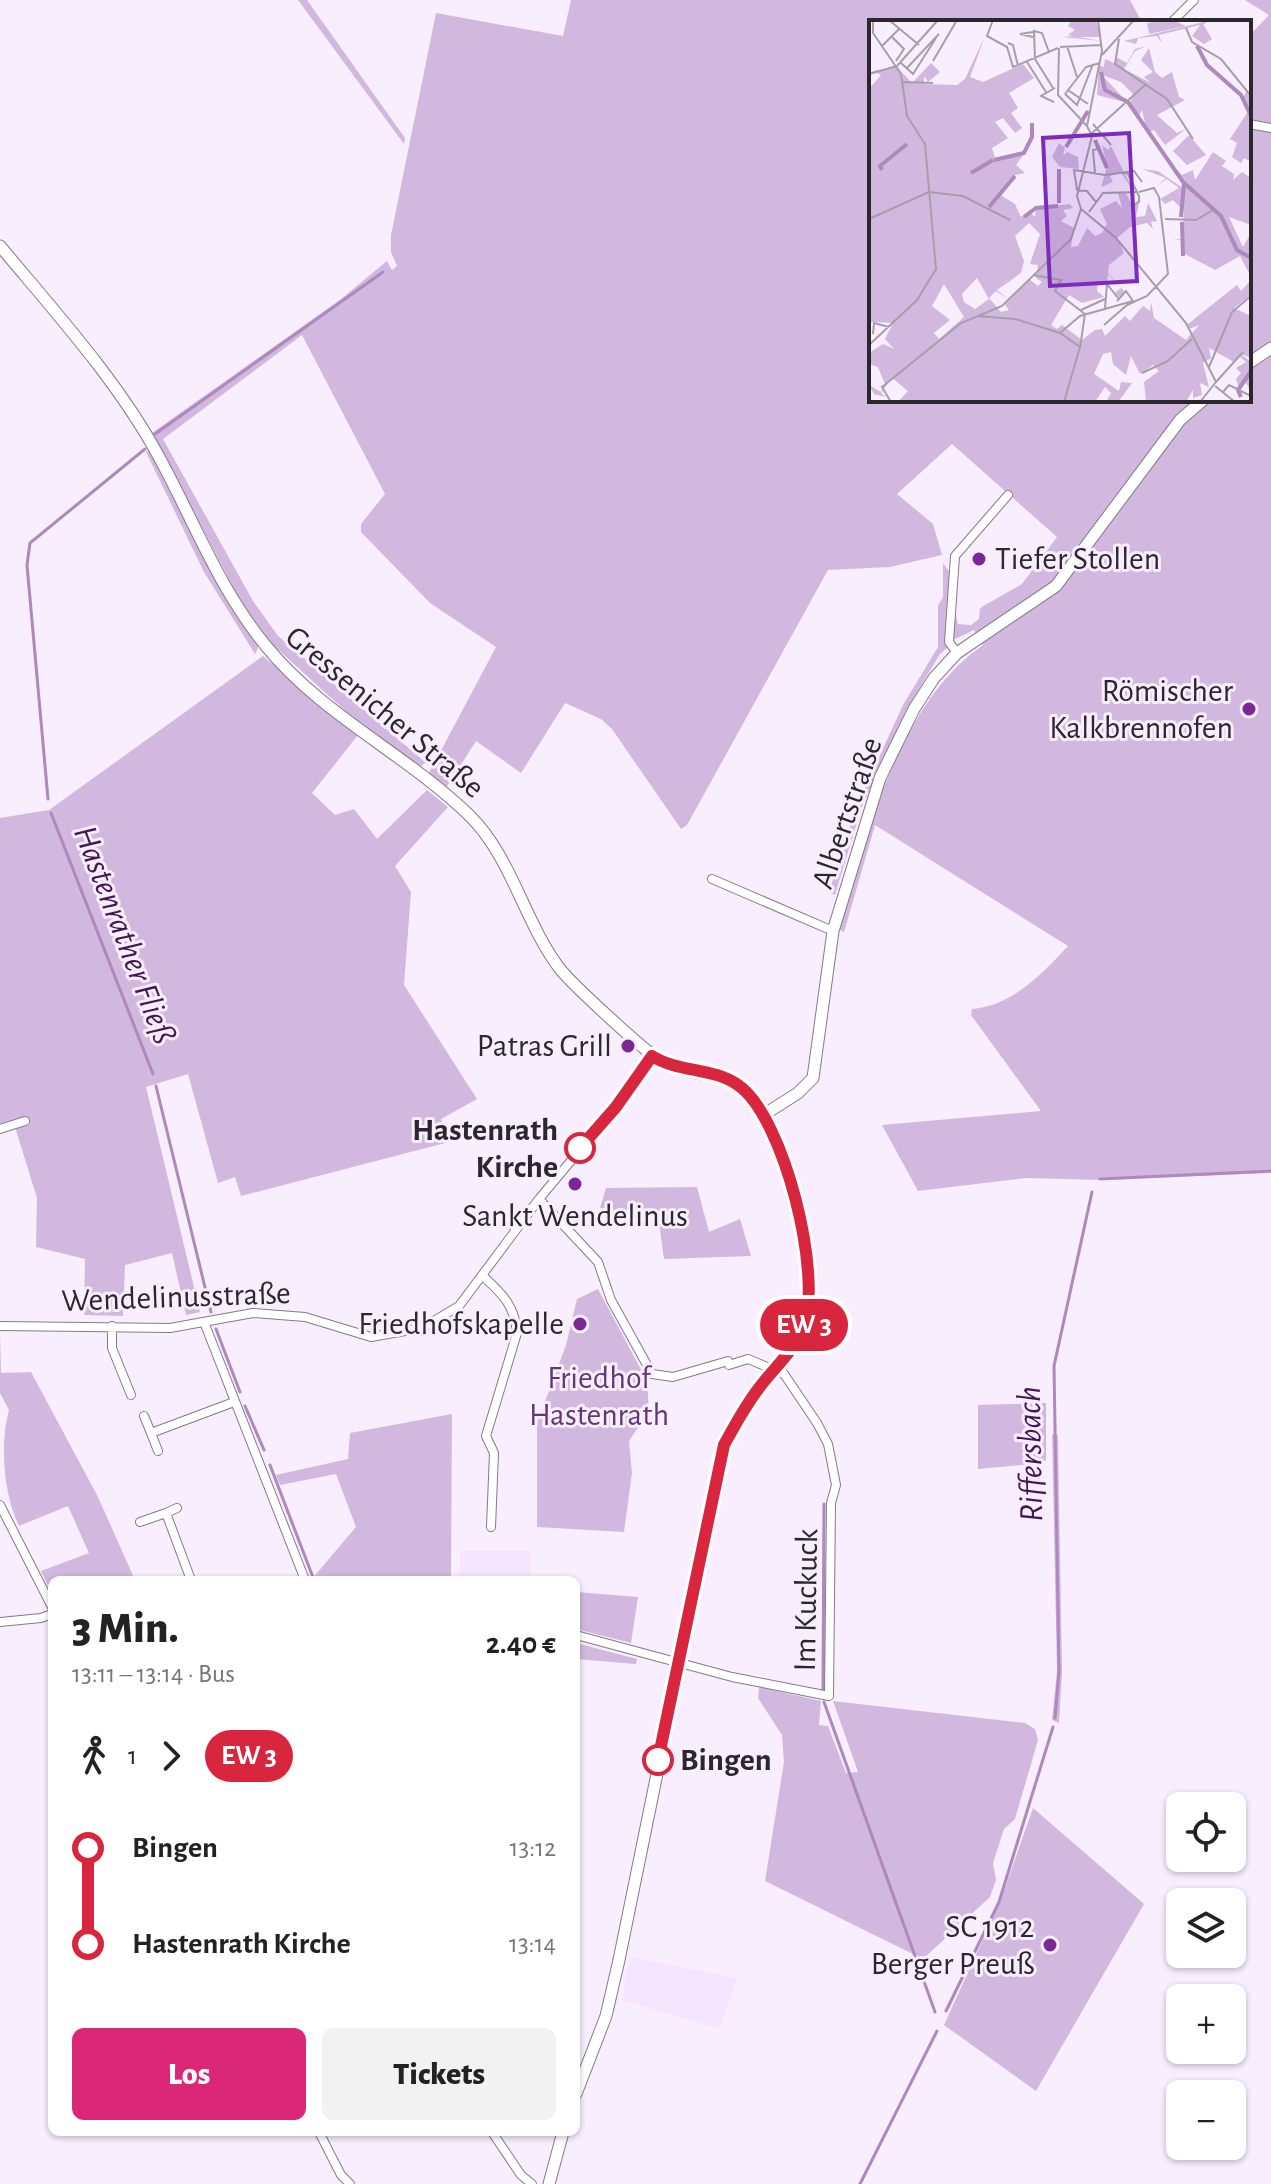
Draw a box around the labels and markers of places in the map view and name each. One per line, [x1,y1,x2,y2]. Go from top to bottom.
place label: Tiefer Stollen [995,543,1160,575]
marker: Tiefer Stollen [970,550,988,568]
place label: Römischer Kalkbrennofen [1049,675,1234,744]
marker: Römischer Kalkbrennofen [1240,700,1258,718]
place label: Patras Grill [477,1030,612,1062]
marker: Patras Grill [619,1037,637,1055]
place label: Hastenrath Kirche [412,1114,558,1183]
marker: Hastenrath Kirche [565,1133,595,1163]
marker: Sankt Wendelinus [566,1175,584,1193]
place label: Sankt Wendelinus [462,1200,688,1232]
place label: Friedhofskapelle [358,1308,564,1340]
marker: Friedhofskapelle [571,1315,589,1333]
place label: Bingen [680,1744,772,1776]
marker: Bingen [643,1745,673,1775]
place label: SC 1912 Berger Preuß [871,1911,1034,1980]
marker: SC 1912 Berger Preuß [1041,1936,1059,1954]

